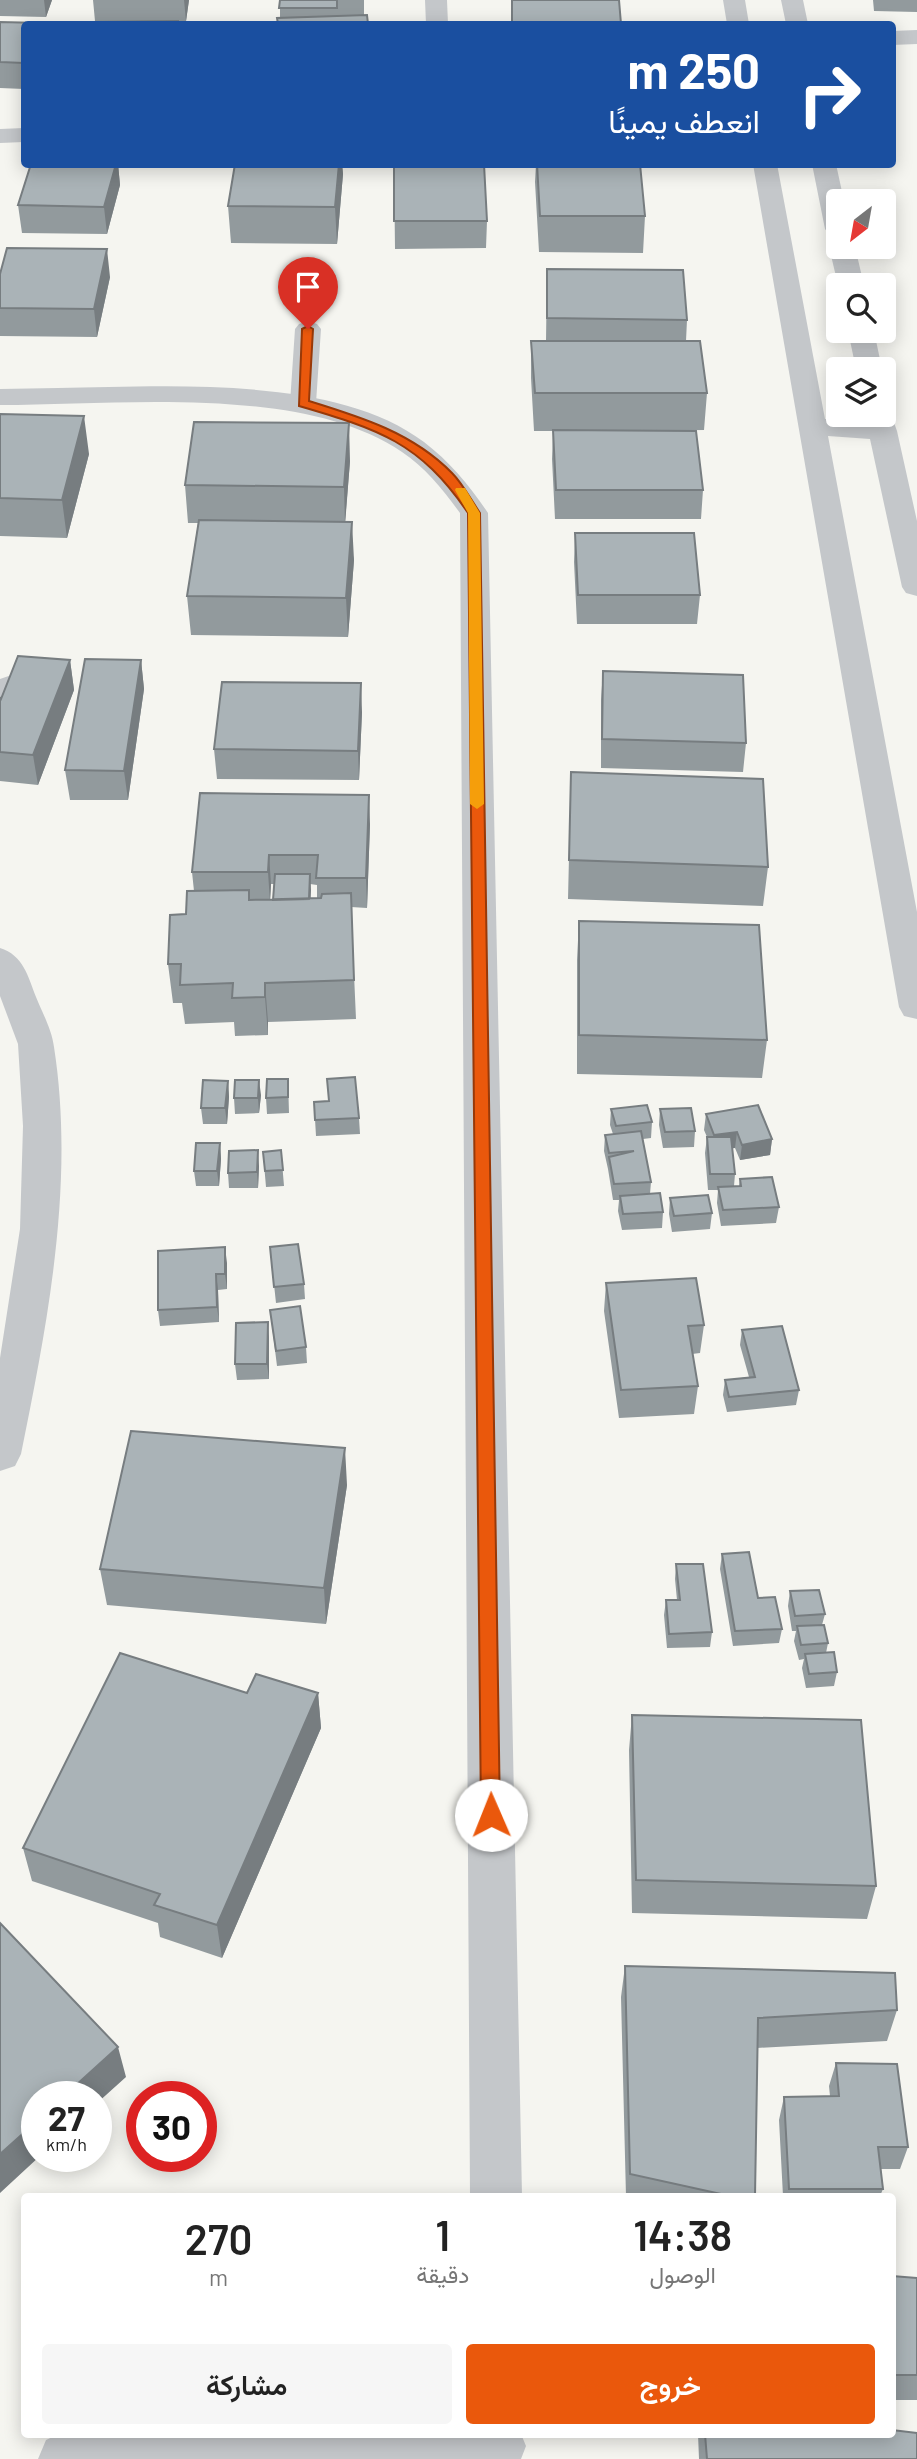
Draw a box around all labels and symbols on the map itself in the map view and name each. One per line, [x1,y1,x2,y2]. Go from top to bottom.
north arrow [826,189,896,259]
pin [278,257,338,329]
position arrow [454,1778,528,1852]
speed limit sign: 30 [126,2081,217,2172]

